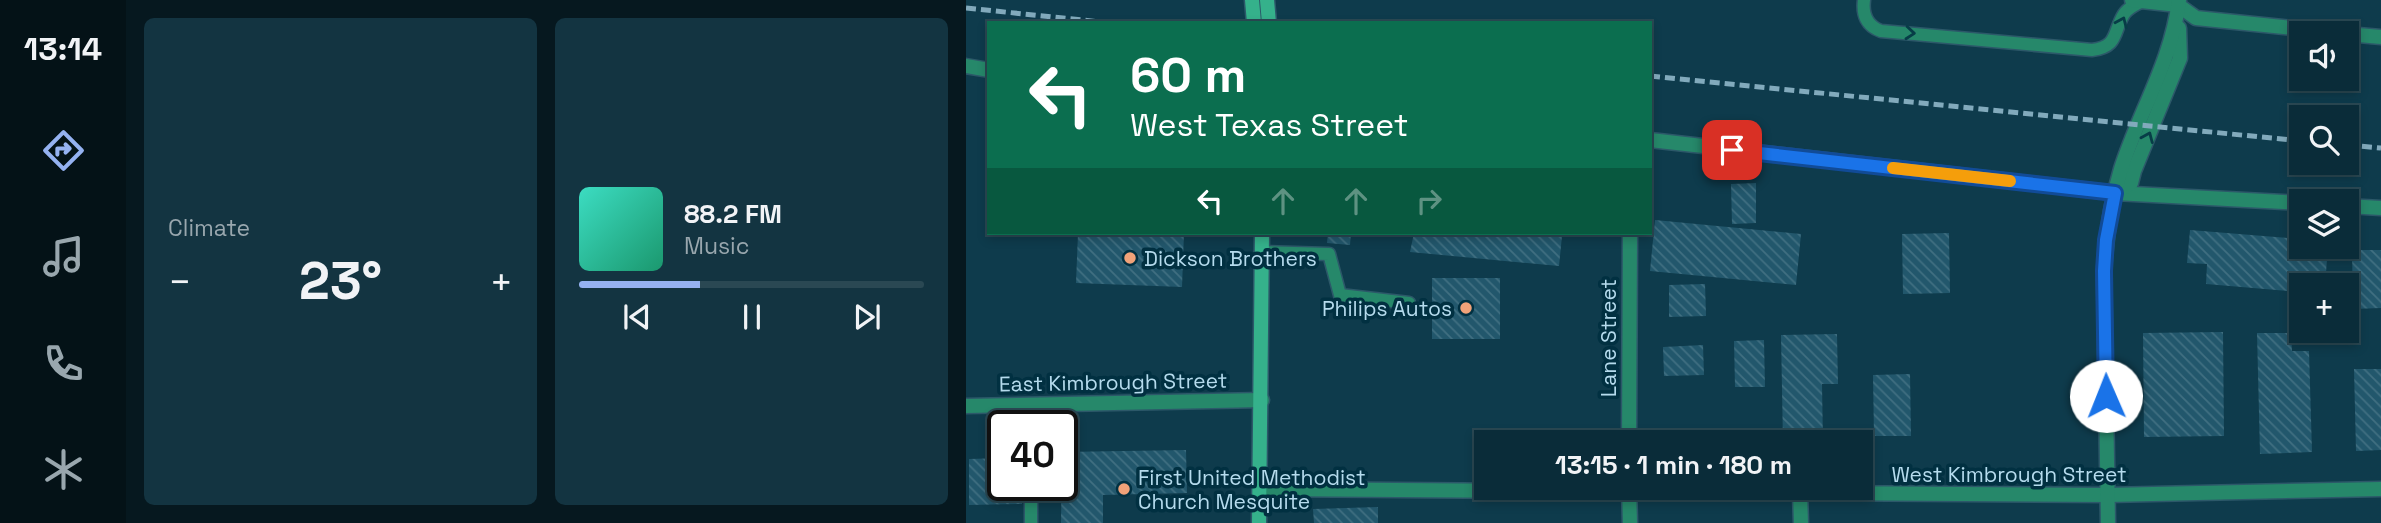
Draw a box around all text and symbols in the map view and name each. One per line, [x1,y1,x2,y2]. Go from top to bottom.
one-way arrow [2114,17,2128,29]
map controls [2289,21,2359,343]
button: sound [2289,21,2359,91]
one-way arrow [1904,26,1916,41]
text: 13:14 [24,29,102,69]
text: 60 m [1130,44,1246,106]
icon: left [1015,49,1106,140]
text: West Texas Street [1130,105,1408,145]
button: search [2289,105,2359,175]
pin [1702,120,1762,180]
icon: directions [39,126,88,175]
icon: arrive [1713,131,1751,169]
one-way arrow [2140,132,2154,144]
icon: left [1191,182,1229,220]
icon: ahead [1264,182,1302,220]
icon: ahead [1337,182,1375,220]
icon: right [1410,182,1448,220]
button: layers [2289,189,2359,259]
text: 88.2 FM [684,197,782,231]
text: Climate [168,213,250,243]
text: Music [684,231,749,261]
icon: music [39,232,88,281]
place label: Dickson Brothers [1144,245,1317,272]
text: 23° [299,248,382,314]
marker: Dickson Brothers [1122,250,1138,266]
text: − [168,258,192,306]
text: + [489,258,513,306]
button: + [2289,273,2359,343]
street label: Lane Street [1595,279,1622,397]
place label: Philips Autos [1322,295,1452,322]
icon: previous [618,298,656,336]
icon: pause [733,298,771,336]
icon: next [848,298,886,336]
marker: Philips Autos [1458,300,1474,316]
icon: phone [39,339,88,388]
position arrow [2069,359,2143,433]
street label: East Kimbrough Street [999,367,1227,397]
speed limit sign: 40 [987,410,1078,501]
icon: climate [39,445,88,494]
text: 13:15 · 1 min · 180 m [1555,448,1792,482]
street label: West Kimbrough Street [1891,461,2127,488]
place label: First United Methodist Church Mesquite [1138,464,1366,515]
marker: First United Methodist Church Mesquite [1116,481,1132,497]

